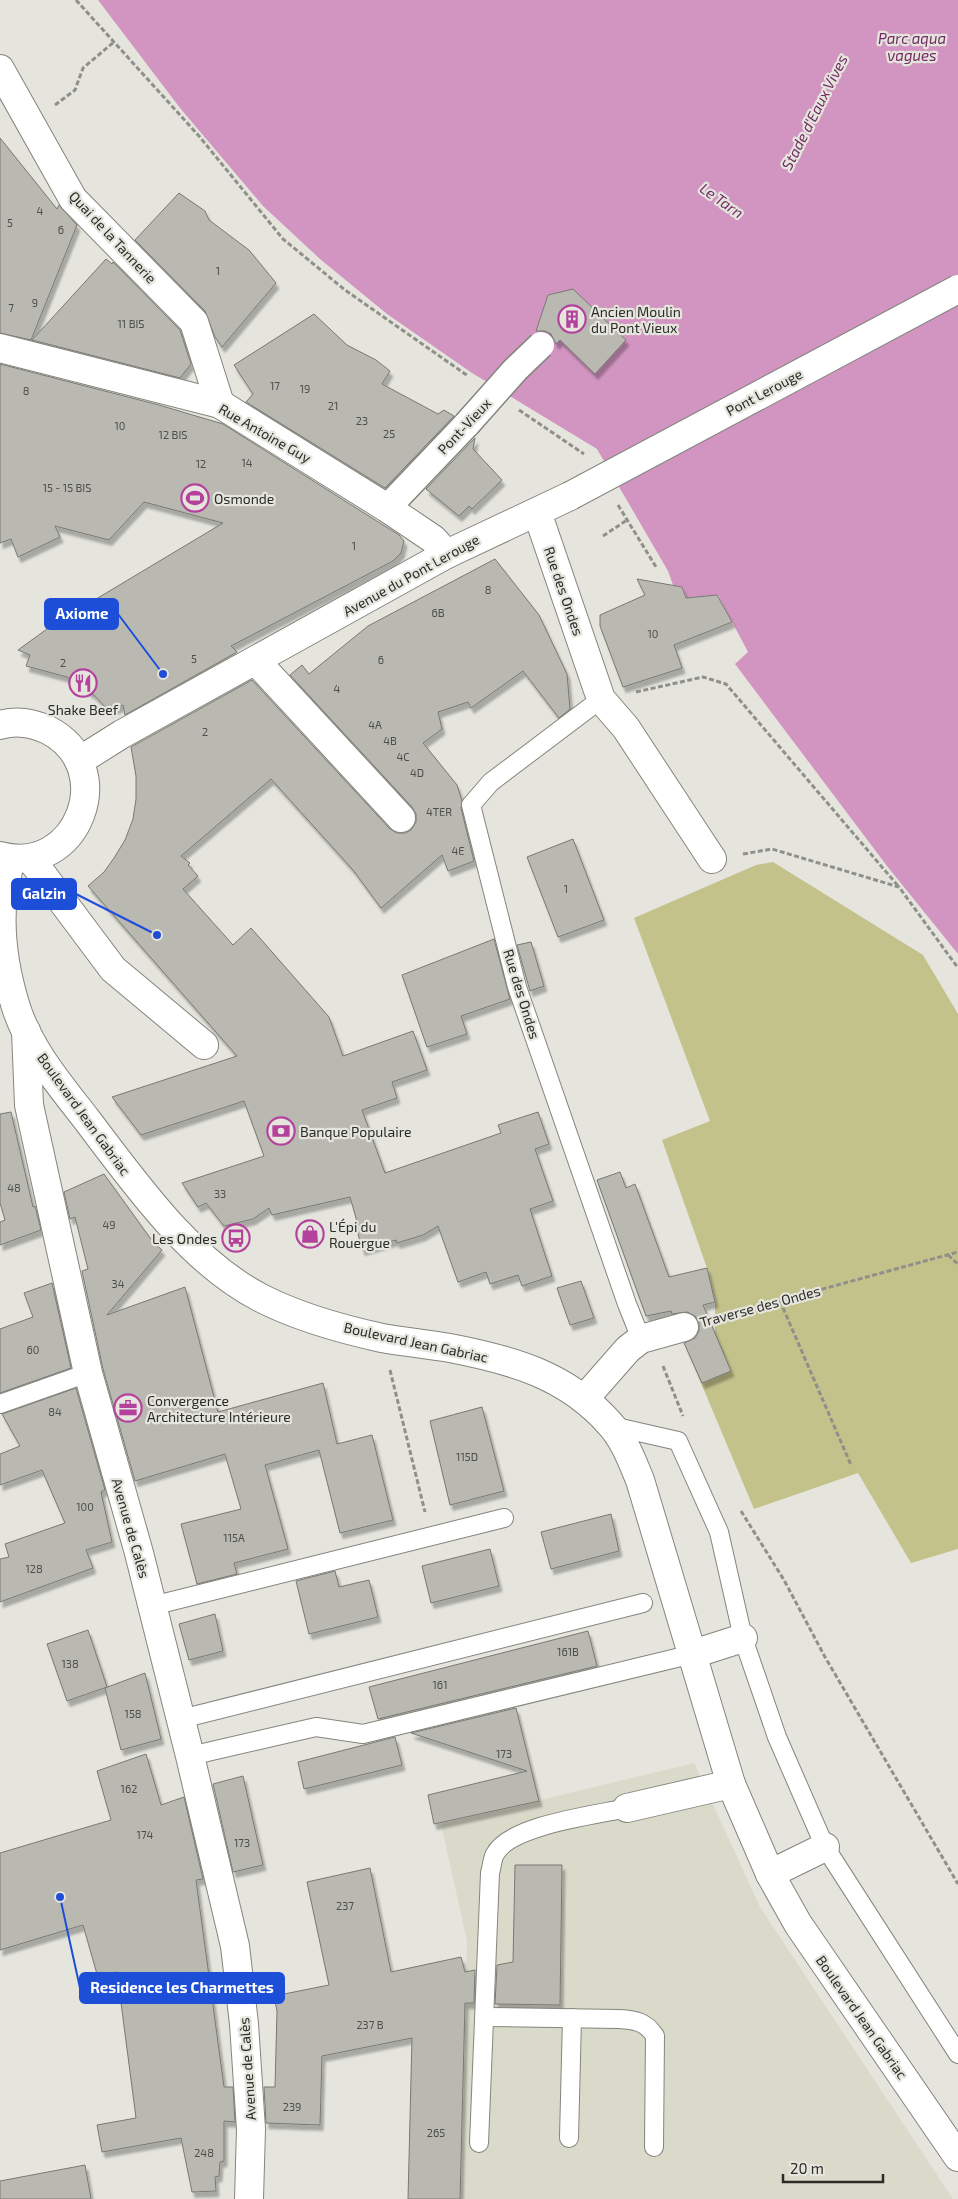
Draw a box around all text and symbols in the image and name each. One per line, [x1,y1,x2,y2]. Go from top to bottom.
water label: Parc aqua vagues [878,29,946,64]
water label: Stade d'Eaux Vives [777,51,851,173]
water label: Le Tarn [697,179,747,221]
street label: Quai de la Tannerie [66,187,160,287]
house number: 4 [37,204,44,217]
house number: 5 [7,216,13,229]
house number: 6 [58,223,64,236]
house number: 1 [216,264,220,277]
house number: 9 [32,296,38,309]
house number: 7 [8,301,14,314]
place label: Ancien Moulin du Pont Vieux [591,303,681,336]
building icon: Ancien Moulin du Pont Vieux [557,304,587,334]
house number: 11 BIS [117,317,145,330]
street label: Pont Lerouge [723,365,805,419]
house number: 17 [270,379,280,392]
house number: 19 [300,382,310,395]
house number: 8 [23,384,29,397]
street label: Pont-Vieux [434,394,495,458]
house number: 21 [328,399,338,412]
street label: Rue Antoine Guy [216,400,315,467]
house number: 23 [356,414,368,427]
house number: 10 [114,419,126,432]
house number: 25 [383,427,395,440]
house number: 12 BIS [159,428,187,441]
house number: 14 [241,456,253,469]
house number: 12 [196,457,206,470]
house number: 15 - 15 BIS [43,481,91,494]
sports icon: Osmonde [180,483,210,513]
place label: Osmonde [214,490,274,507]
street label: Avenue du Pont Lerouge [340,530,482,620]
house number: 1 [352,539,356,552]
street label: Rue des Ondes [541,544,587,638]
house number: 8 [485,583,491,596]
callout: Axiome [45,599,118,629]
text: Axiome [56,604,108,622]
house number: 6B [431,606,445,619]
house number: 10 [647,627,659,640]
house number: 5 [191,652,197,665]
house number: 6 [378,653,384,666]
house number: 2 [60,656,66,669]
restaurant icon: Shake Beef [68,668,98,698]
house number: 4 [334,682,341,695]
place label: Shake Beef [48,701,119,718]
house number: 4A [368,718,382,731]
house number: 2 [202,725,208,738]
house number: 4B [383,734,397,747]
house number: 4C [396,750,410,763]
house number: 4D [410,766,424,779]
house number: 4TER [426,805,452,818]
house number: 4E [452,844,464,857]
callout: Galzin [12,879,76,909]
house number: 1 [564,882,568,895]
text: Galzin [22,884,66,902]
street label: Rue des Ondes [500,947,544,1041]
street label: Boulevard Jean Gabriac [34,1050,134,1179]
bank icon: Banque Populaire [266,1116,296,1146]
place label: Banque Populaire [300,1123,412,1140]
house number: 48 [7,1181,21,1194]
house number: 33 [214,1187,226,1200]
house number: 49 [102,1218,116,1231]
place label: L'Épi du Rouergue [329,1218,390,1251]
shop icon: L'Épi du Rouergue [295,1219,325,1249]
bus stop icon: Les Ondes [221,1223,251,1253]
place label: Les Ondes [152,1230,217,1247]
house number: 34 [112,1277,125,1290]
street label: Traverse des Ondes [698,1282,822,1330]
street label: Boulevard Jean Gabriac [342,1318,490,1366]
house number: 60 [27,1343,39,1356]
place label: Convergence Architecture Intérieure [147,1392,291,1425]
office icon: Convergence Architecture Intérieure [113,1393,143,1423]
house number: 84 [48,1405,62,1418]
house number: 115D [456,1450,478,1463]
street label: Avenue de Calès [109,1476,153,1580]
house number: 100 [76,1500,94,1513]
house number: 115A [223,1531,245,1544]
house number: 128 [25,1562,43,1575]
house number: 161B [557,1645,579,1658]
house number: 138 [61,1657,79,1670]
house number: 161 [432,1678,448,1691]
house number: 158 [125,1707,141,1720]
house number: 173 [496,1747,512,1760]
house number: 162 [121,1782,137,1795]
house number: 174 [137,1828,154,1841]
house number: 173 [234,1836,250,1849]
house number: 237 [336,1899,354,1912]
street label: Boulevard Jean Gabriac [813,1952,911,2082]
callout: Residence les Charmettes [80,1973,284,2003]
text: Residence les Charmettes [90,1978,274,1996]
street label: Avenue de Calès [235,2017,259,2121]
house number: 237 B [356,2018,384,2031]
house number: 239 [283,2100,301,2113]
house number: 265 [427,2126,445,2139]
house number: 248 [194,2146,214,2159]
scale bar [783,2152,883,2184]
text: 20 m [790,2159,824,2177]

